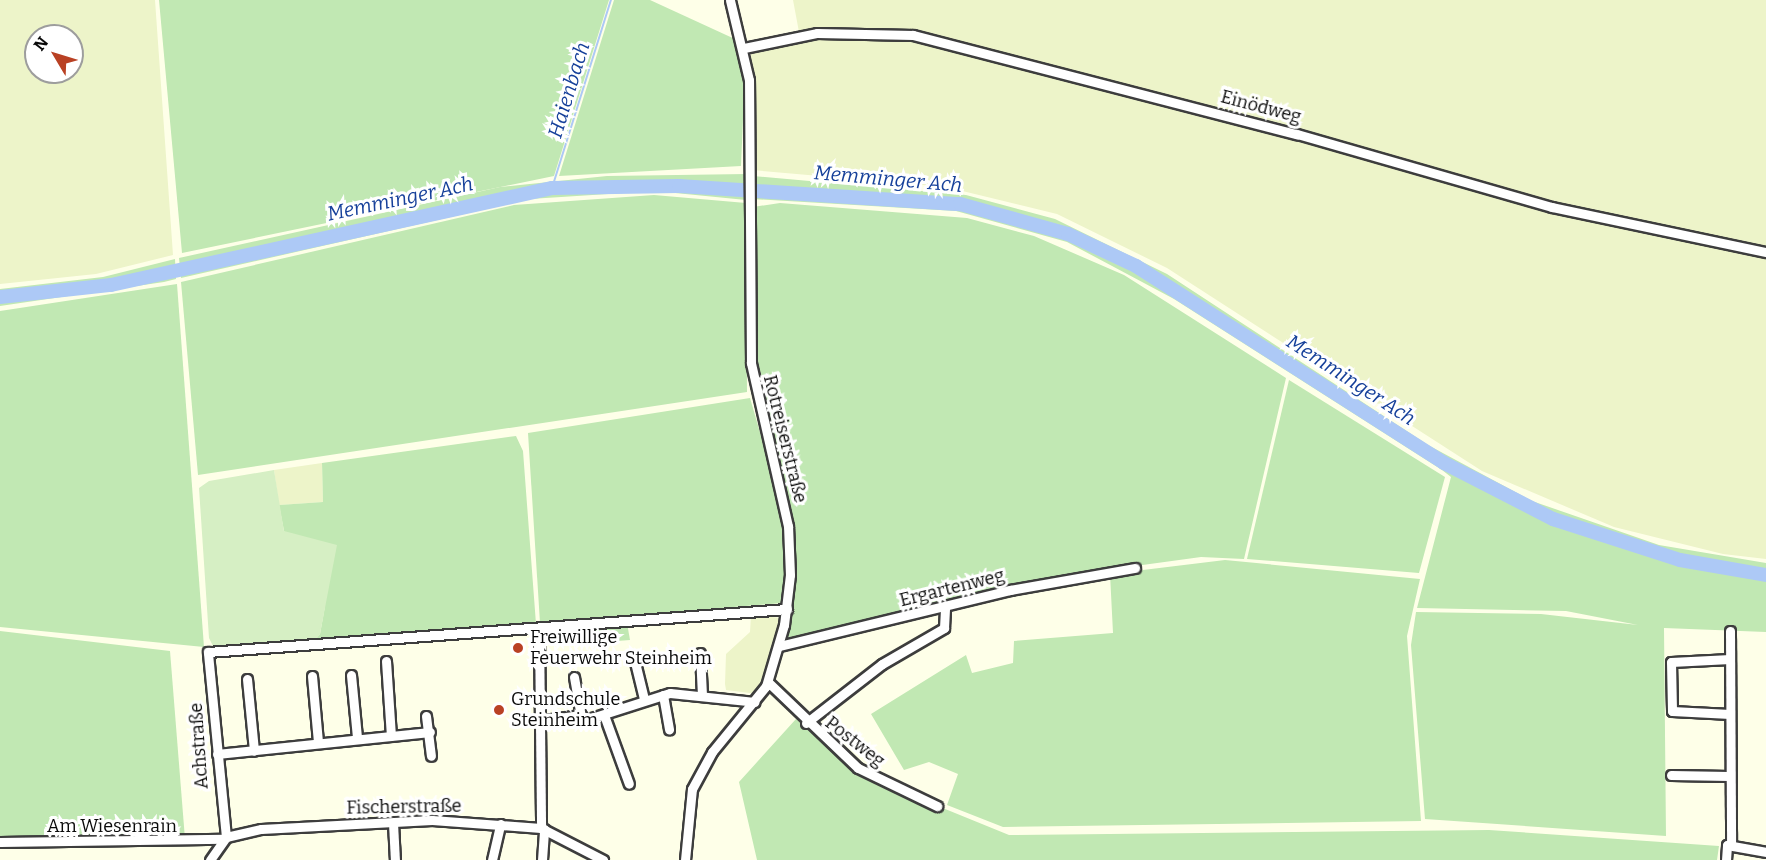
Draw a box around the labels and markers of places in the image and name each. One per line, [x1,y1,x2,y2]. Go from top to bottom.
place label: Freiwillige Feuerwehr Steinheim [530,627,712,670]
marker: Freiwillige Feuerwehr Steinheim [511,641,525,655]
place label: Grundschule Steinheim [511,689,620,732]
marker: Grundschule Steinheim [492,703,506,717]

